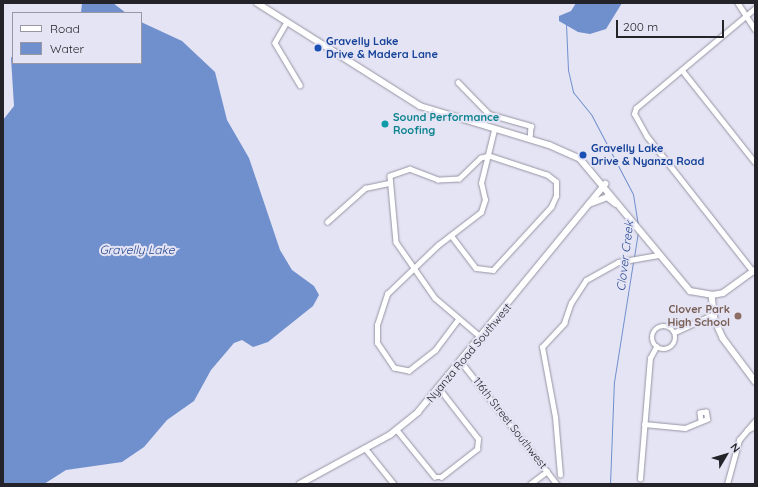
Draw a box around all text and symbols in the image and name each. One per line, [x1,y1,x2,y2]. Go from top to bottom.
legend [12,12,142,64]
scale bar [618,12,726,38]
text: 200 m [623,19,658,34]
text: Road [50,21,80,36]
place label: Gravelly Lake Drive & Madera Lane [326,35,438,61]
text: Water [50,41,84,56]
marker: Gravelly Lake Drive & Madera Lane [313,43,323,53]
place label: Sound Performance Roofing [393,111,499,137]
marker: Sound Performance Roofing [380,119,390,129]
place label: Gravelly Lake Drive & Nyanza Road [591,142,704,168]
marker: Gravelly Lake Drive & Nyanza Road [578,150,588,160]
water label: Clover Creek [614,220,636,292]
water label: Gravelly Lake [99,243,175,257]
street label: Nyanza Road Southwest [424,301,514,405]
place label: Clover Park High School [668,303,730,329]
marker: Clover Park High School [733,311,743,321]
street label: 116th Street Southwest [470,375,550,471]
north arrow [706,435,746,475]
text: N [727,440,743,455]

